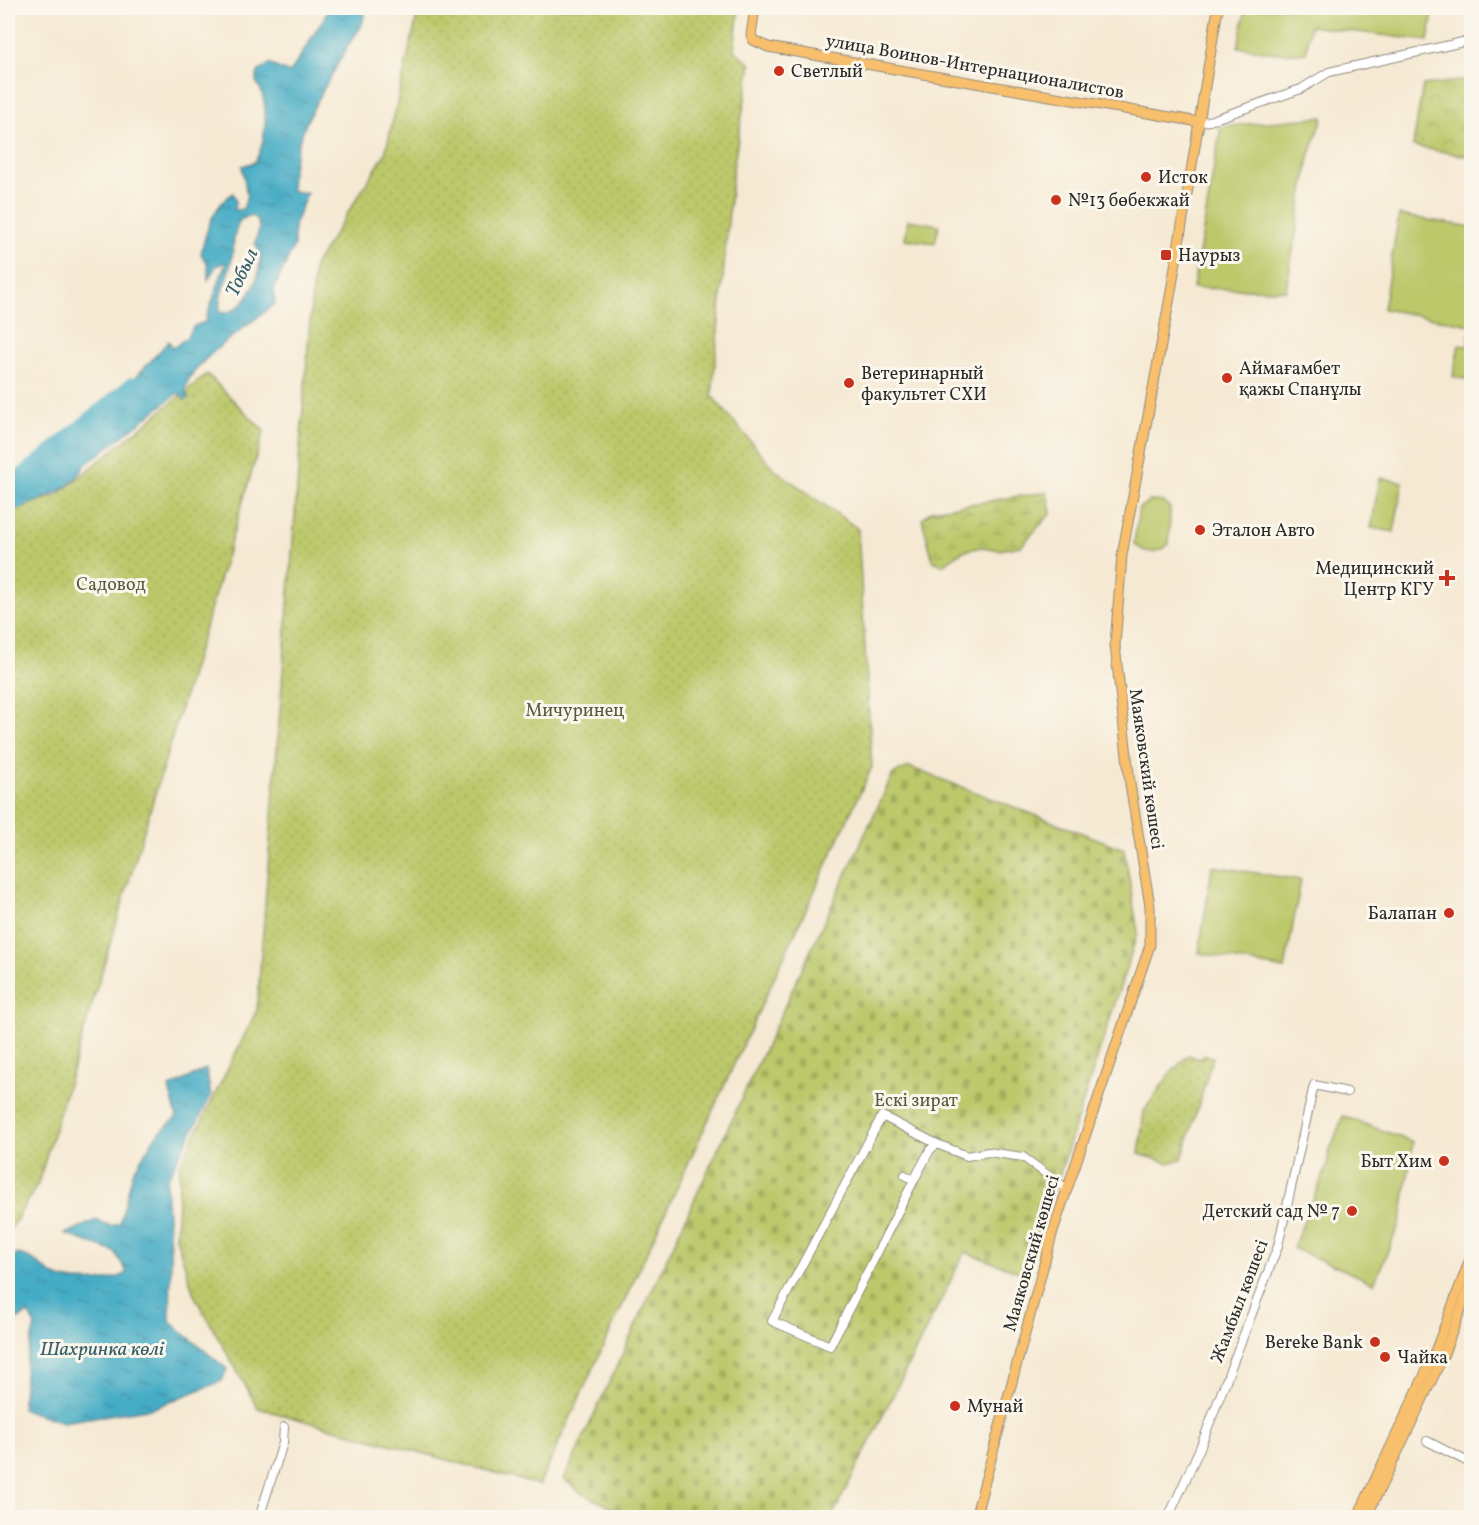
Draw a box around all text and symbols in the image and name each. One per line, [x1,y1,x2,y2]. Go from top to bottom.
street label: улица Воинов-Интернационалистов [824,29,1126,106]
place label: Светлый [791,60,863,85]
marker: Светлый [772,64,786,78]
place label: Исток [1158,166,1208,191]
marker: Исток [1139,170,1153,184]
place label: №13 бөбекжай [1068,189,1190,214]
marker: №13 бөбекжай [1049,193,1063,207]
water label: Тобыл [219,244,266,302]
place label: Наурыз [1178,244,1240,269]
marker: Наурыз [1159,248,1173,262]
place label: Аймағамбет қажы Спанұлы [1239,357,1362,403]
place label: Ветеринарный факультет СХИ [861,362,987,408]
marker: Аймағамбет қажы Спанұлы [1220,371,1234,385]
marker: Ветеринарный факультет СХИ [842,376,856,390]
place label: Эталон Авто [1212,519,1315,544]
marker: Эталон Авто [1193,523,1207,537]
place label: Медицинский Центр КГУ [1315,557,1434,603]
marker: Медицинский Центр КГУ [1438,569,1456,587]
park label: Садовод [76,573,146,598]
street label: Маяковский көшесі [1122,687,1169,851]
park label: Мичуринец [526,699,624,724]
place label: Балапан [1368,902,1437,927]
marker: Балапан [1442,906,1456,920]
park label: Ескі зират [874,1089,958,1114]
place label: Быт Хим [1360,1150,1432,1175]
marker: Быт Хим [1437,1154,1451,1168]
street label: Маяковский көшесі [998,1172,1067,1335]
place label: Детский сад № 7 [1202,1200,1340,1225]
marker: Детский сад № 7 [1345,1204,1359,1218]
street label: Жамбыл көшесі [1205,1236,1275,1367]
place label: Bereke Bank [1265,1331,1363,1356]
marker: Bereke Bank [1368,1335,1382,1349]
water label: Шахринка көлі [40,1336,165,1364]
place label: Чайка [1397,1346,1448,1371]
marker: Чайка [1378,1350,1392,1364]
place label: Мунай [967,1395,1024,1420]
marker: Мунай [948,1399,962,1413]

